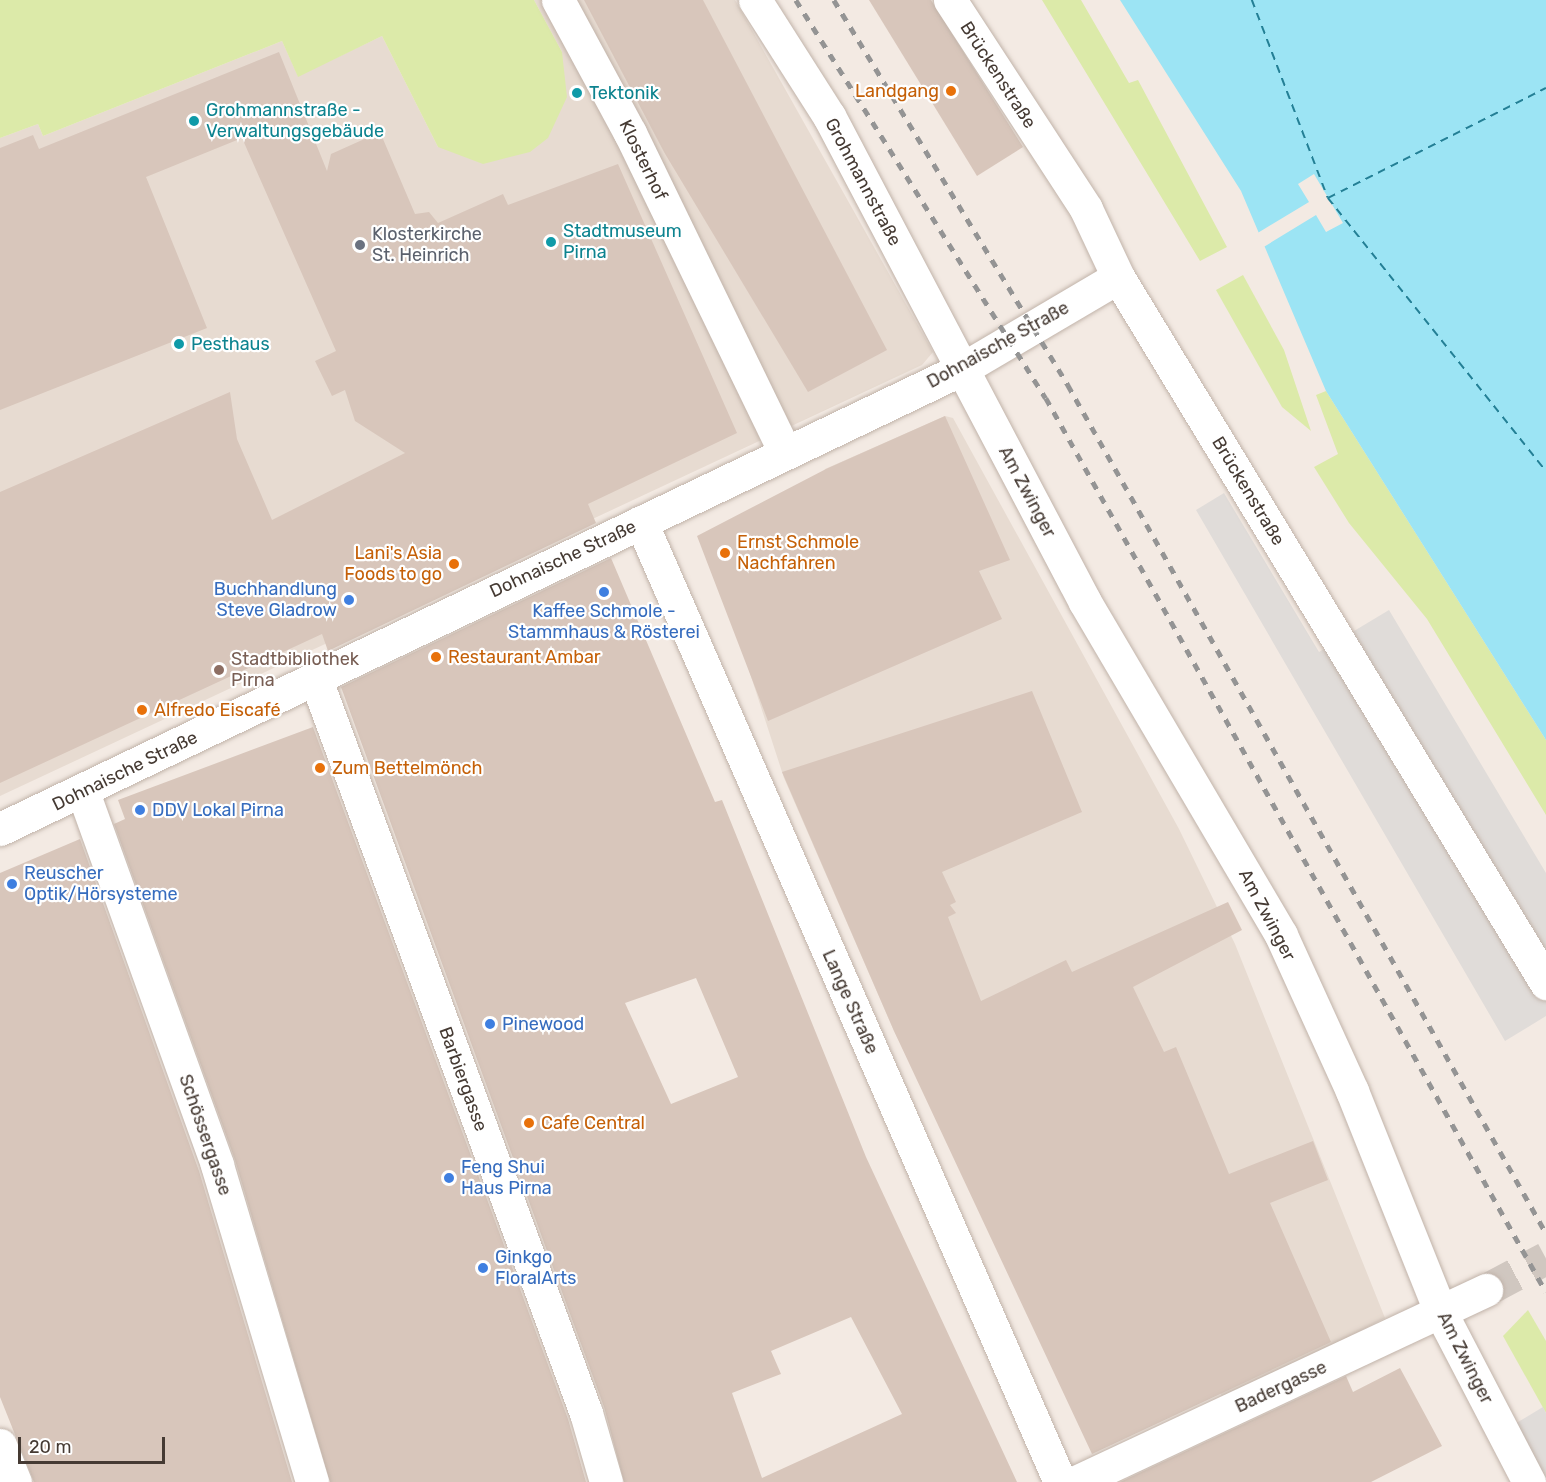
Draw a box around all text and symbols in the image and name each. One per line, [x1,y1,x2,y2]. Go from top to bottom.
street label: Brückenstraße [955,18,1041,132]
place label: Landgang [855,80,939,102]
place label: Tektonik [589,82,659,104]
marker: Landgang [944,84,958,98]
marker: Tektonik [570,86,584,100]
place label: Grohmannstraße - Verwaltungsgebäude [206,100,384,142]
marker: Grohmannstraße - Verwaltungsgebäude [187,114,201,128]
street label: Grohmannstraße [820,114,906,250]
street label: Klosterhof [614,116,672,204]
place label: Stadtmuseum Pirna [563,221,682,264]
place label: Klosterkirche St. Heinrich [372,224,482,266]
marker: Stadtmuseum Pirna [544,235,558,249]
marker: Klosterkirche St. Heinrich [353,238,367,252]
street label: Dohnaische Straße [923,297,1073,393]
place label: Pesthaus [191,333,270,355]
marker: Pesthaus [172,337,186,351]
street label: Brückenstraße [1207,433,1289,549]
street label: Am Zwinger [994,443,1060,541]
street label: Dohnaische Straße [486,516,640,602]
place label: Ernst Schmole Nachfahren [737,532,859,574]
place label: Lani's Asia Foods to go [344,543,442,586]
marker: Ernst Schmole Nachfahren [718,546,732,560]
marker: Lani's Asia Foods to go [447,557,461,571]
place label: Buchhandlung Steve Gladrow [214,579,337,622]
marker: Kaffee Schmole - Stammhaus & Rösterei [597,585,611,599]
marker: Buchhandlung Steve Gladrow [342,593,356,607]
place label: Kaffee Schmole - Stammhaus & Rösterei [508,601,700,644]
place label: Restaurant Ambar [448,646,601,668]
place label: Stadtbibliothek Pirna [231,649,359,692]
marker: Restaurant Ambar [429,650,443,664]
marker: Stadtbibliothek Pirna [212,663,226,677]
place label: Alfredo Eiscafé [154,699,281,721]
marker: Alfredo Eiscafé [135,703,149,717]
street label: Dohnaische Straße [49,726,201,816]
place label: Zum Bettelmönch [332,757,482,779]
marker: Zum Bettelmönch [313,761,327,775]
place label: DDV Lokal Pirna [152,799,284,821]
marker: DDV Lokal Pirna [133,803,147,817]
place label: Reuscher Optik/Hörsysteme [24,863,178,906]
street label: Am Zwinger [1234,866,1300,964]
marker: Reuscher Optik/Hörsysteme [5,877,19,891]
street label: Lange Straße [817,947,883,1057]
place label: Pinewood [502,1013,584,1035]
marker: Pinewood [483,1017,497,1031]
street label: Barbiergasse [434,1024,492,1134]
street label: Schössergasse [174,1072,236,1198]
place label: Cafe Central [541,1112,645,1134]
marker: Cafe Central [522,1116,536,1130]
place label: Feng Shui Haus Pirna [461,1157,552,1200]
marker: Feng Shui Haus Pirna [442,1171,456,1185]
place label: Ginkgo FloralArts [495,1247,576,1290]
marker: Ginkgo FloralArts [476,1261,490,1275]
street label: Am Zwinger [1433,1308,1497,1408]
street label: Badergasse [1232,1356,1330,1418]
scale bar [21,1425,168,1463]
text: 20 m [29,1436,71,1458]

